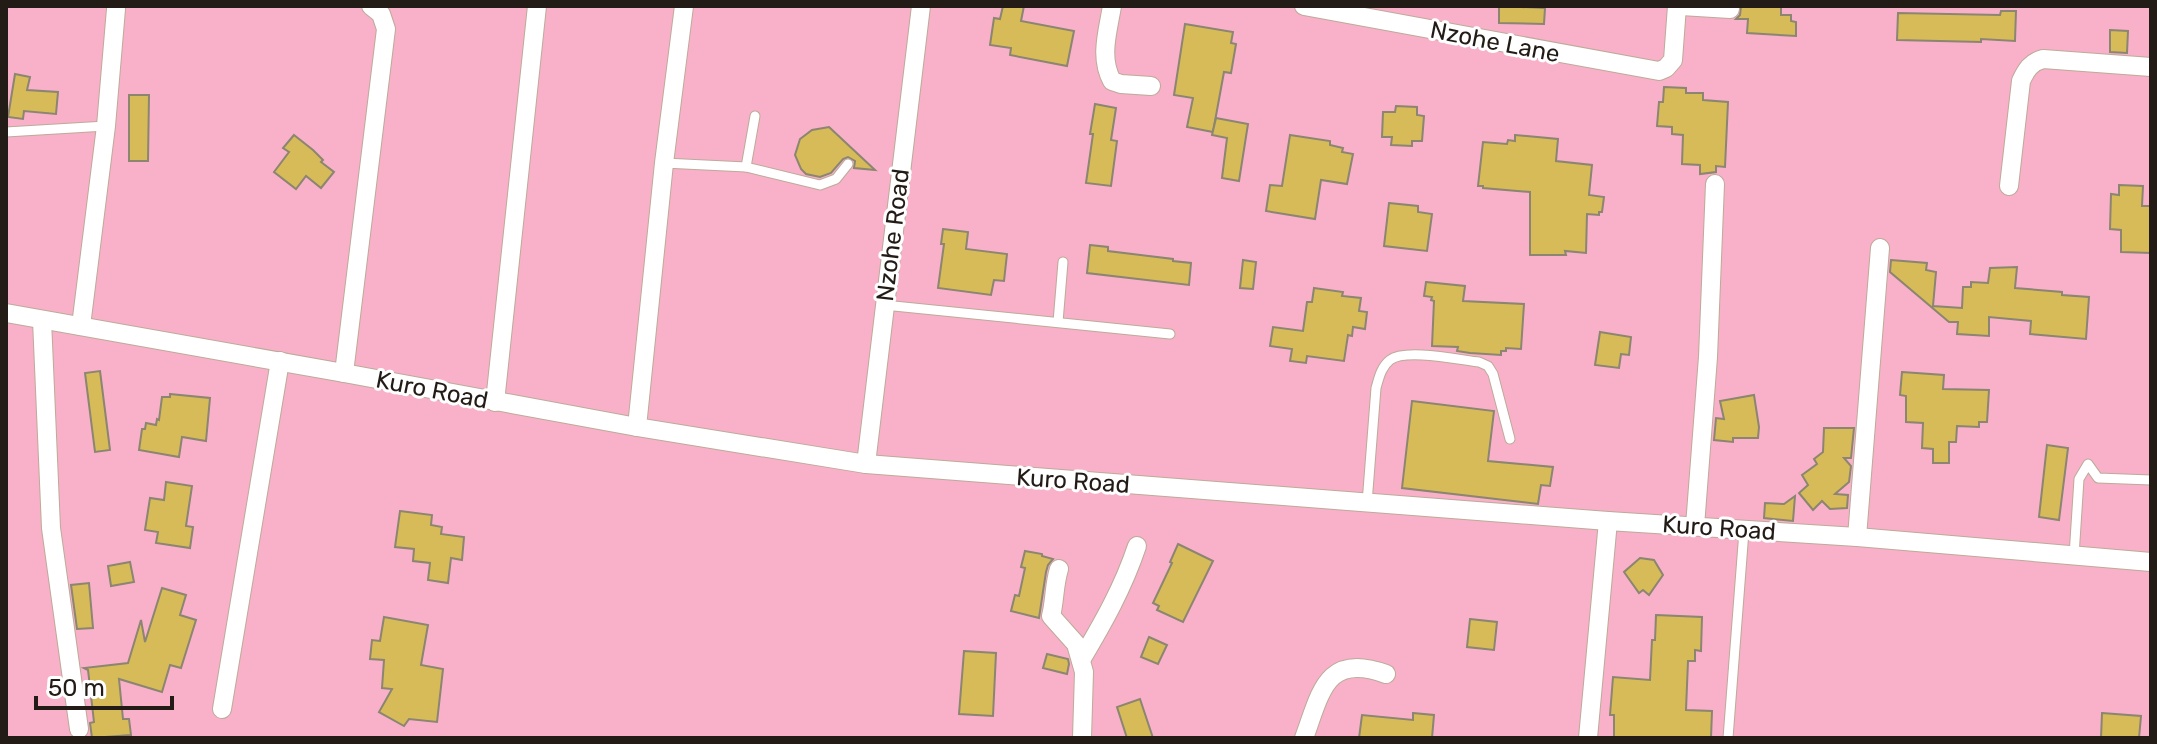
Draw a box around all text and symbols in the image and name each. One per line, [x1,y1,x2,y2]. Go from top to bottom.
street label: Nzohe Lane [1428,16,1562,68]
street label: Nzohe Road [871,167,915,303]
street label: Kuro Road [373,365,491,415]
street label: Kuro Road [1015,463,1131,499]
street label: Kuro Road [1661,510,1777,546]
scale bar [36,660,172,710]
text: 50 m [48,674,105,702]

